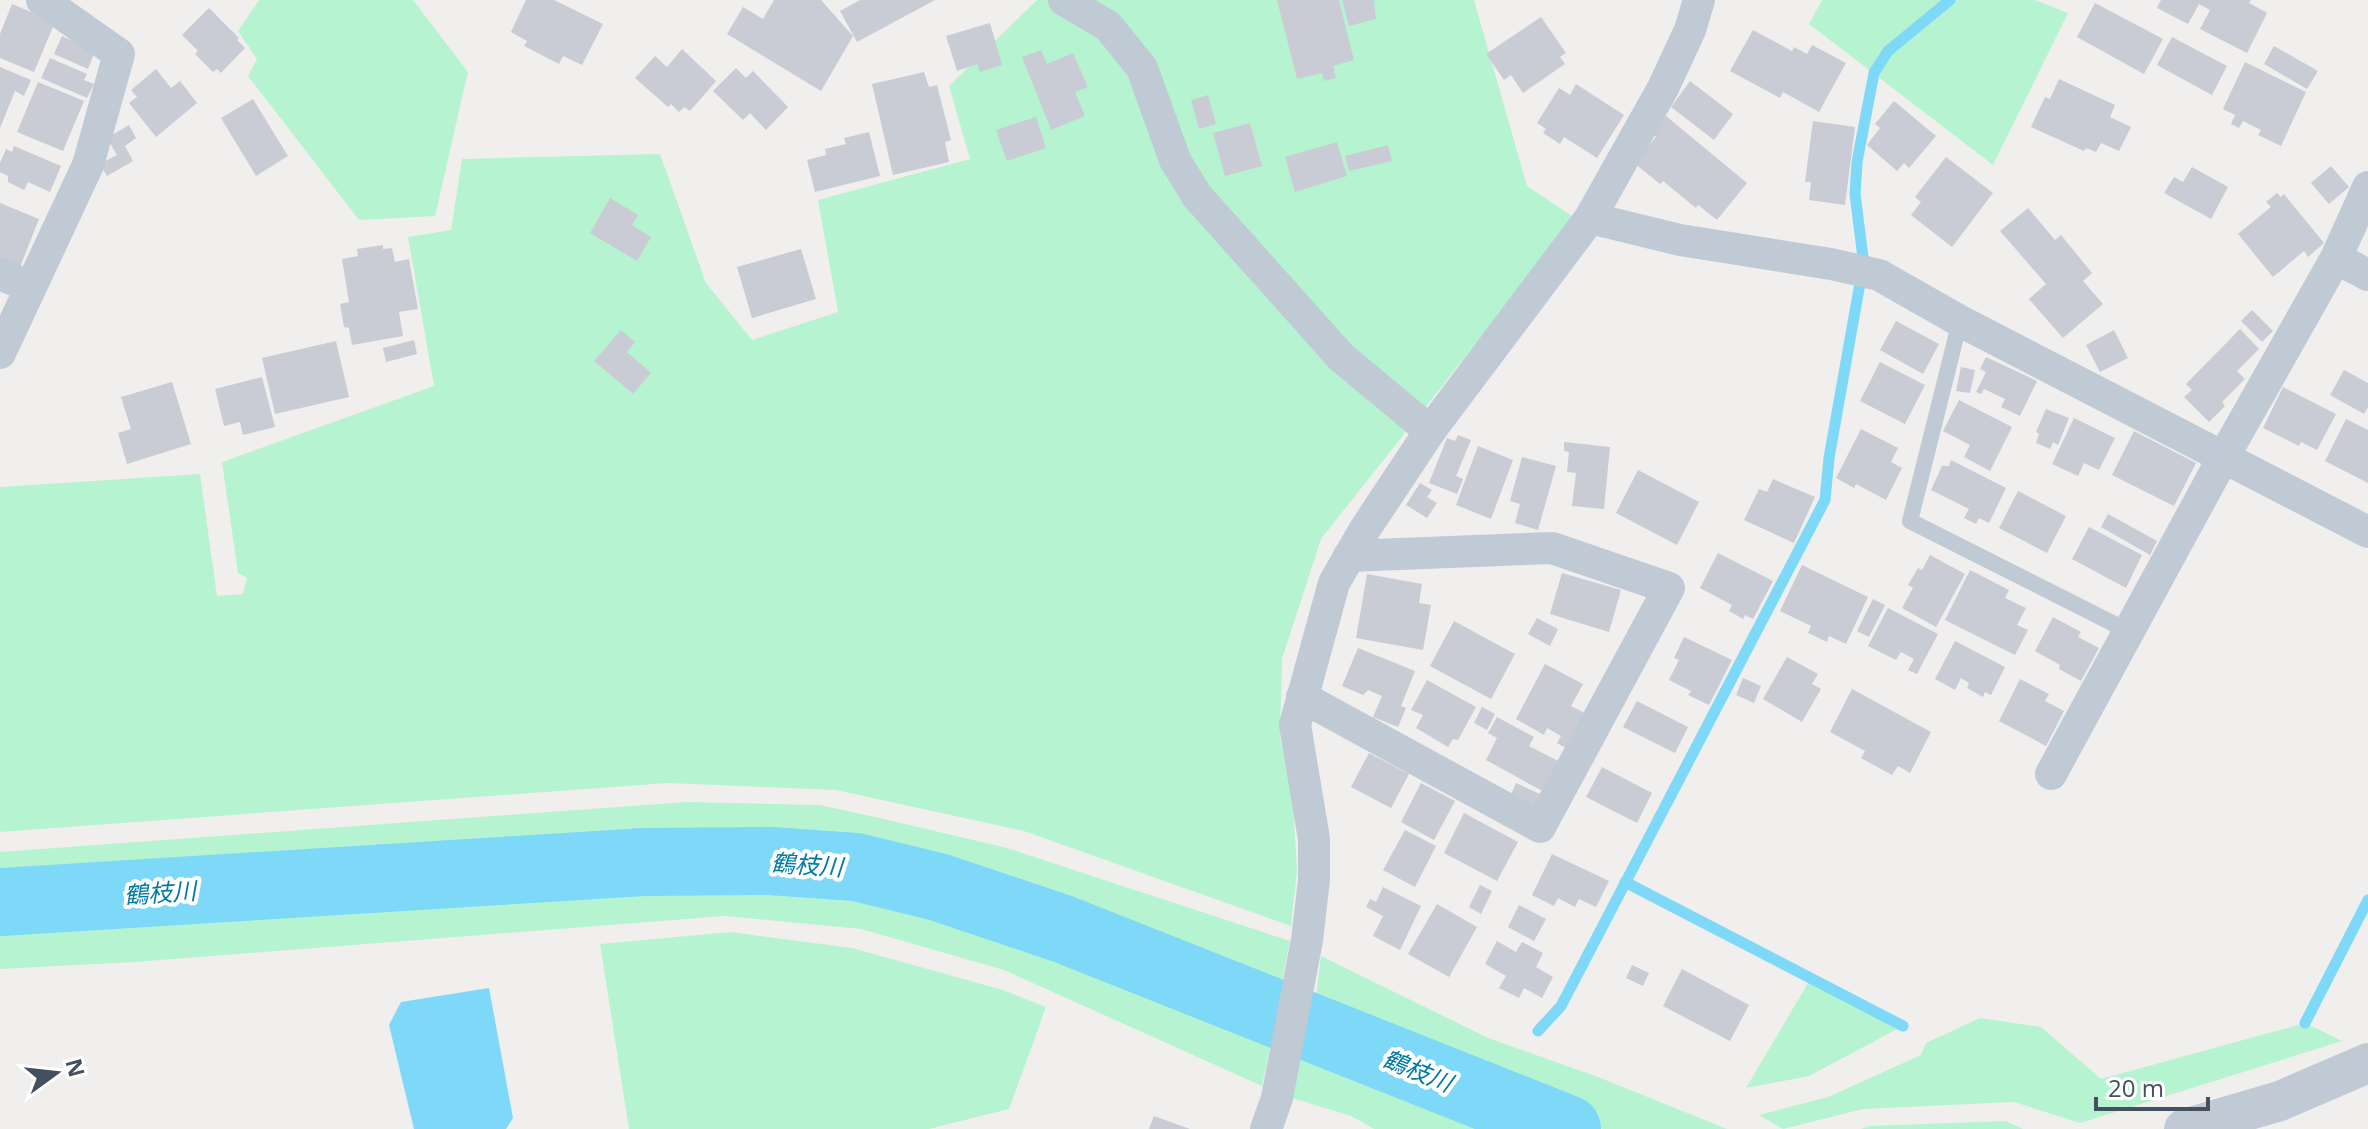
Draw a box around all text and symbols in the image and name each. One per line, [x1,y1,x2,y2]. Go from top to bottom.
water label: 鶴枝川 [770,845,847,883]
water label: 鶴枝川 [123,873,200,911]
north arrow [16,1033,96,1113]
water label: 鶴枝川 [1378,1041,1460,1100]
text: N [59,1055,93,1080]
scale bar [2096,1061,2208,1111]
text: 20 m [2108,1071,2164,1104]

